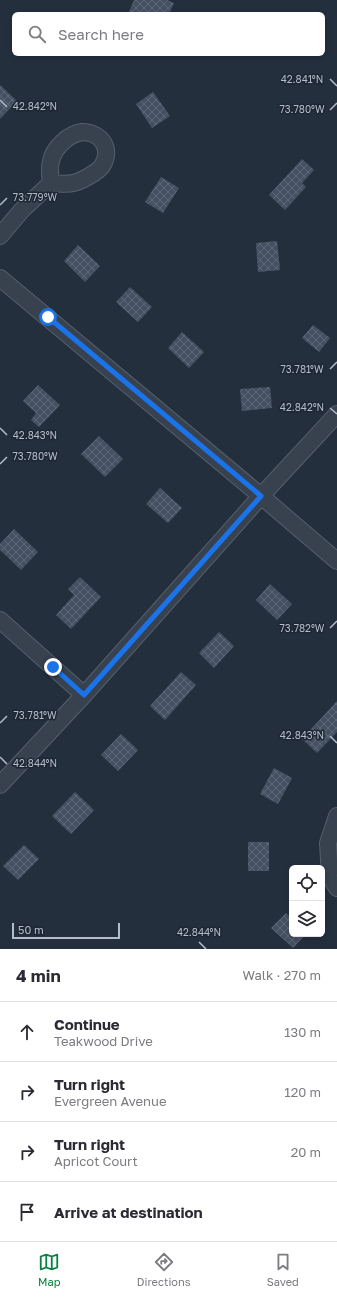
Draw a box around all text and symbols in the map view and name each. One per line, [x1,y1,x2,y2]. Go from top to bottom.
search box [12,12,325,56]
icon: search [26,23,48,45]
text: Search here [58,25,144,43]
text: 42.841°N [281,73,323,85]
text: 42.842°N [13,100,57,112]
text: 73.780°W [279,103,325,115]
text: 73.779°W [13,191,58,203]
route start [39,308,57,326]
text: 73.781°W [280,363,324,375]
text: 42.842°N [280,401,324,413]
text: 42.843°N [13,429,57,441]
text: 73.780°W [12,450,58,462]
text: 73.782°W [280,622,325,634]
route end [44,658,62,676]
text: 73.781°W [13,709,57,721]
text: 42.843°N [280,729,324,741]
text: 42.844°N [13,757,57,769]
map controls [289,865,325,937]
button: locate [289,865,325,901]
button: layers [289,901,325,937]
scale bar [12,921,120,940]
text: 50 m [18,923,44,936]
text: 42.844°N [177,926,221,938]
text: 4 min [16,965,61,986]
text: Walk · 270 m [243,967,321,983]
text: Continue [54,1015,120,1033]
icon: ahead [16,1021,38,1043]
text: 130 m [284,1024,321,1040]
text: Teakwood Drive [54,1033,153,1049]
text: Turn right [54,1075,125,1093]
icon: right [16,1081,38,1103]
text: 120 m [284,1084,321,1100]
text: Evergreen Avenue [54,1093,166,1109]
text: Turn right [54,1135,125,1153]
icon: right [16,1141,38,1163]
text: 20 m [291,1144,321,1160]
text: Apricot Court [54,1153,138,1169]
icon: arrive [16,1201,38,1223]
text: Arrive at destination [54,1203,203,1221]
tab: Map [38,1251,61,1288]
tab: Directions [137,1251,191,1288]
tab: Saved [267,1251,299,1288]

